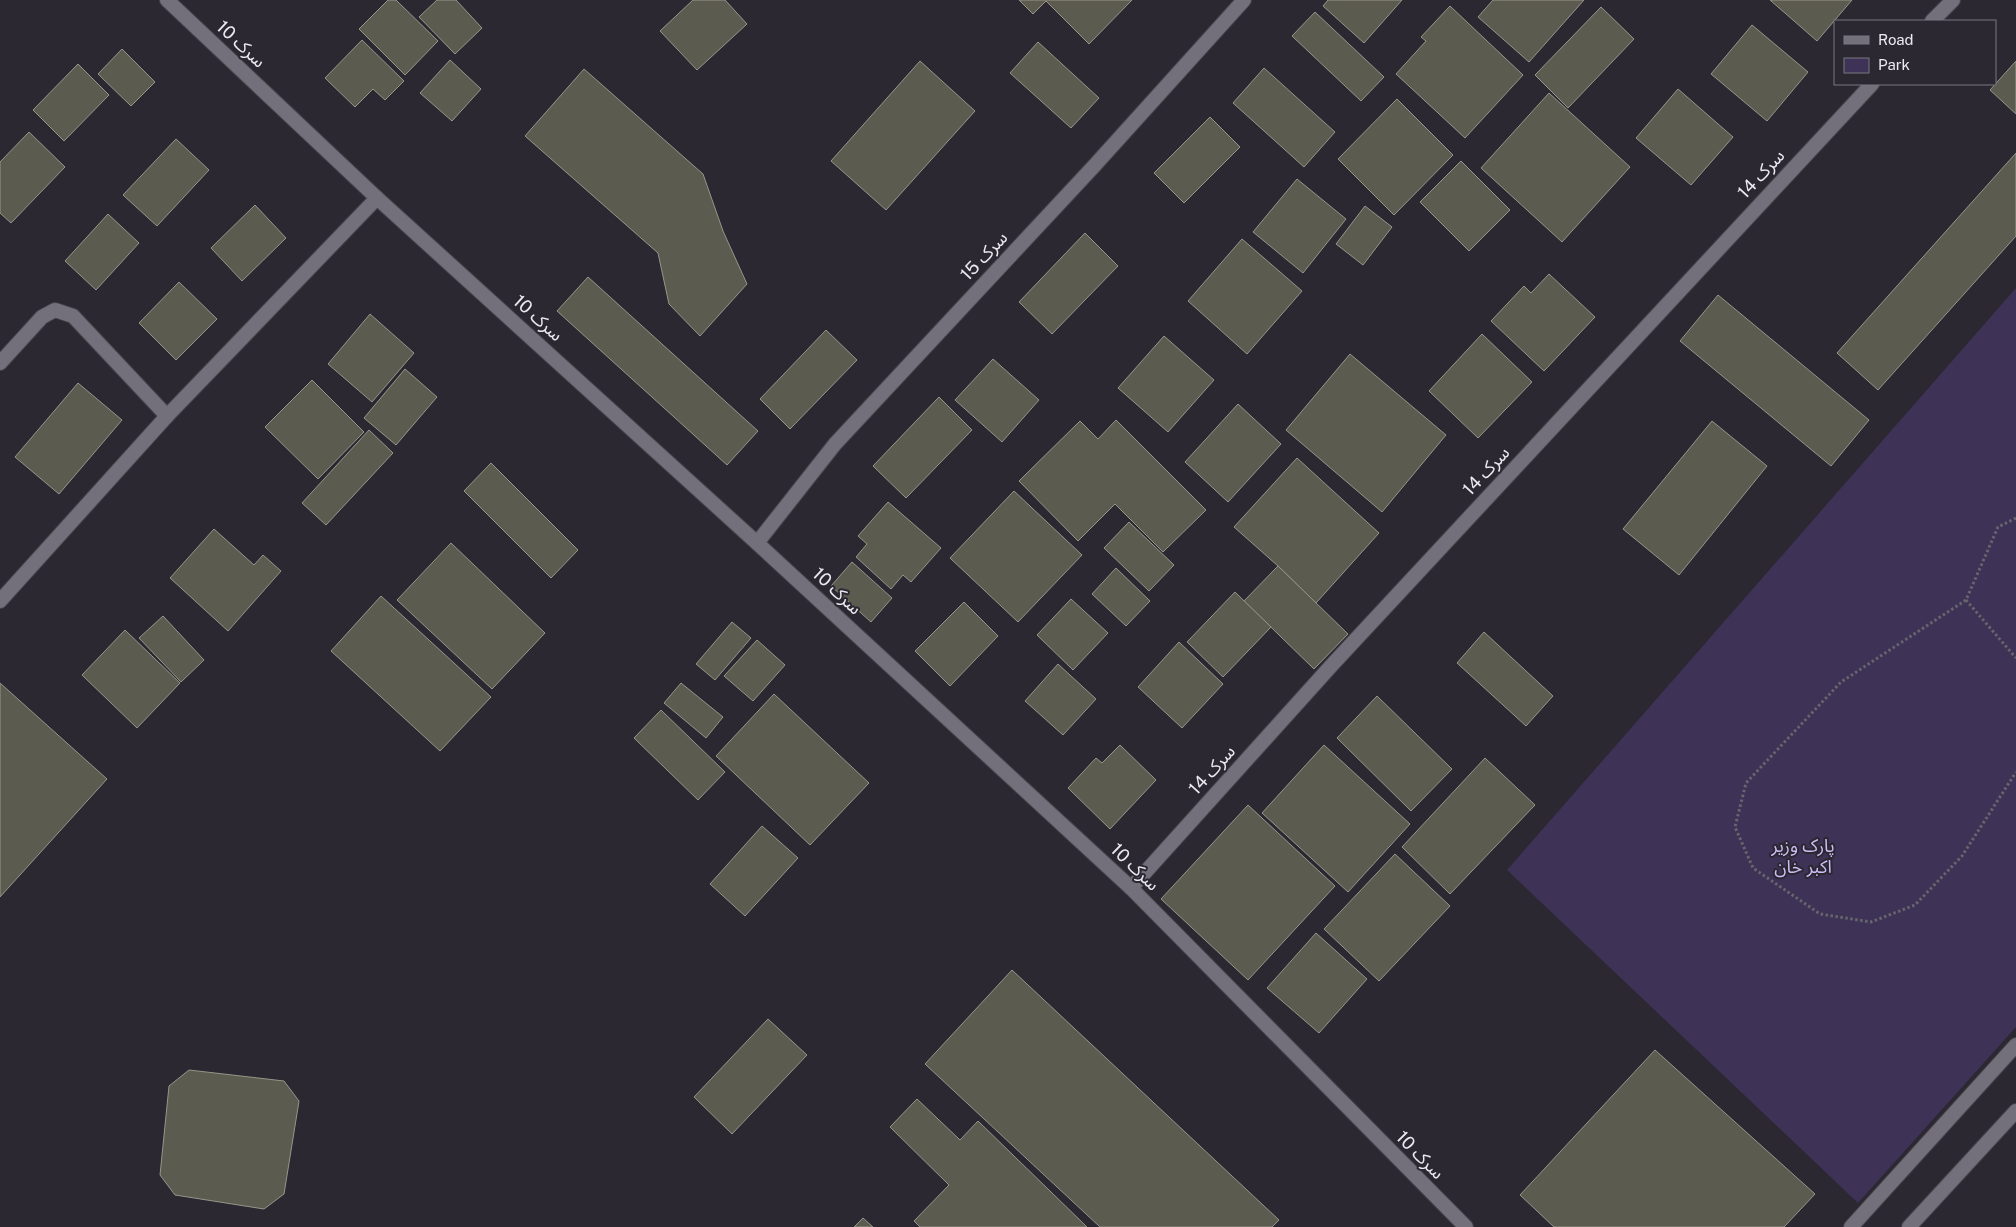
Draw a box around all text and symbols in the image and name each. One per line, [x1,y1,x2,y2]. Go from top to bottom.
street label: سرک 10 [212,16,270,72]
legend [1834,20,1996,85]
text: Road [1878,31,1914,48]
text: Park [1878,56,1910,73]
street label: سرک 14 [1733,145,1789,203]
street label: سرک 15 [956,227,1012,285]
street label: سرک 10 [509,290,567,346]
street label: سرک 14 [1458,442,1514,500]
street label: سرک 10 [808,563,866,619]
street label: سرک 14 [1184,741,1240,799]
park label: پارک وزیر اکبر خان [1770,835,1835,878]
street label: سرک 10 [1106,839,1164,895]
street label: سرک 10 [1391,1126,1449,1184]

